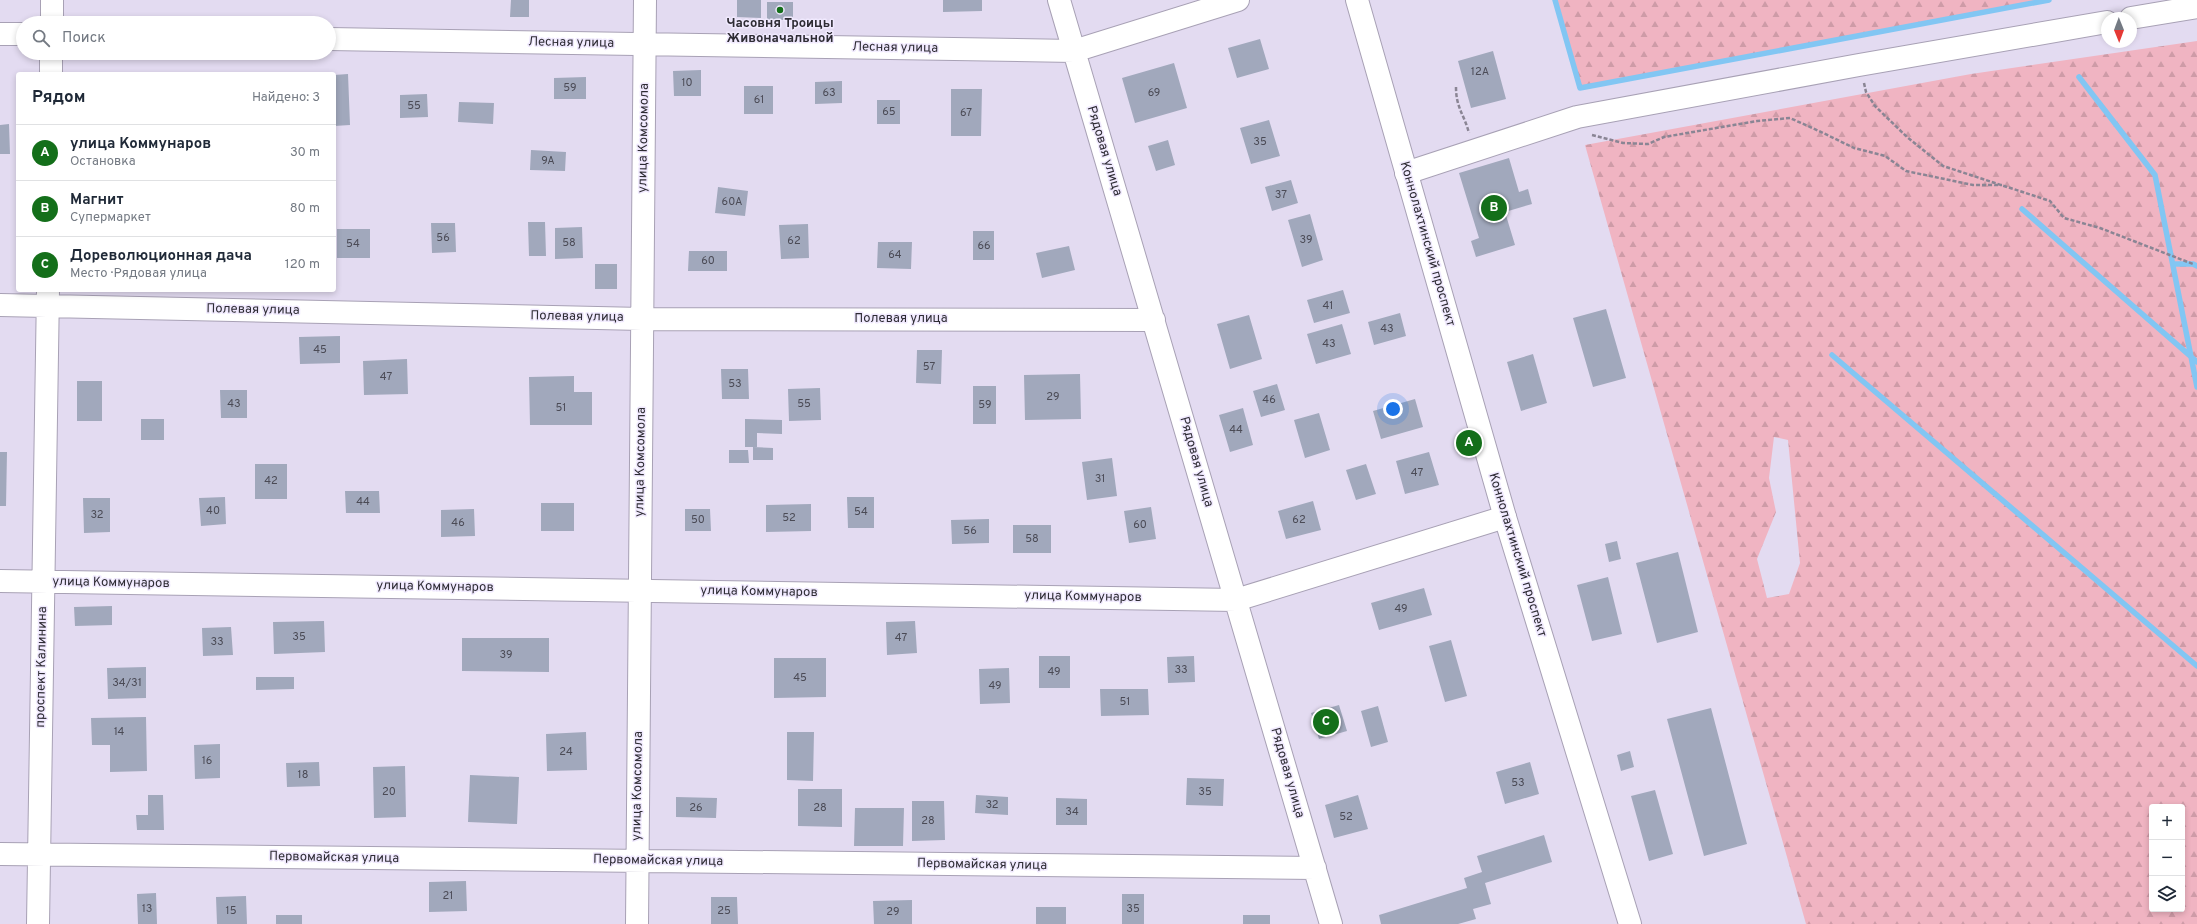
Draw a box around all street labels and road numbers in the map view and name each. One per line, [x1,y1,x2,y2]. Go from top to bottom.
street label: Лесная улица [528,34,614,52]
street label: Лесная улица [852,39,938,57]
street label: улица Комсомола [635,83,653,193]
street label: Рядовая улица [1083,104,1125,198]
street label: Коннолахтинский проспект [1396,160,1458,328]
street label: Полевая улица [206,301,300,319]
street label: Полевая улица [530,308,624,326]
street label: Полевая улица [854,311,948,327]
street label: улица Комсомола [632,407,650,517]
street label: Рядовая улица [1175,415,1217,509]
street label: Коннолахтинский проспект [1484,471,1550,639]
street label: улица Коммунаров [52,574,170,592]
street label: улица Коммунаров [376,578,494,596]
street label: улица Коммунаров [700,583,818,601]
street label: улица Коммунаров [1024,588,1142,606]
street label: проспект Калинина [33,606,51,728]
street label: Рядовая улица [1266,726,1308,820]
street label: улица Комсомола [629,731,647,841]
street label: Первомайская улица [269,849,399,867]
street label: Первомайская улица [593,852,723,870]
street label: Первомайская улица [917,856,1047,874]

